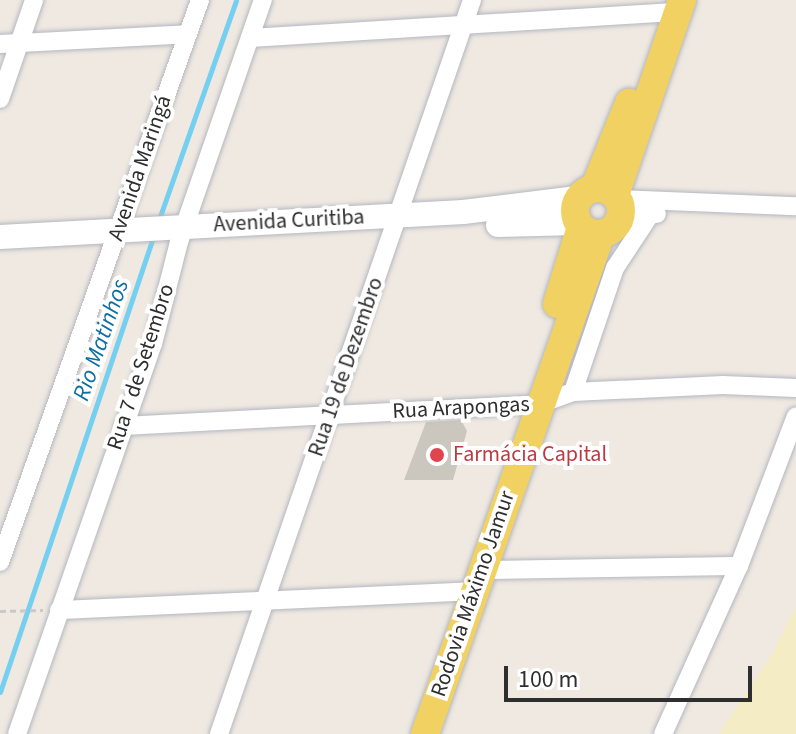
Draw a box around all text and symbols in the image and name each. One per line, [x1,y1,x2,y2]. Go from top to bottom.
street label: Avenida Maringá [103,92,177,244]
street label: Avenida Curitiba [213,204,365,238]
street label: Rua 19 de Dezembro [303,274,389,460]
water label: Rio Matinhos [67,275,135,405]
street label: Rua 7 de Setembro [102,281,180,453]
street label: Rua Arapongas [392,391,530,425]
place label: Farmácia Capital [453,442,607,468]
marker: Farmácia Capital [428,446,446,464]
street label: Rodovia Máximo Jamur [425,488,521,700]
scale bar [508,650,756,700]
text: 100 m [518,662,578,697]

